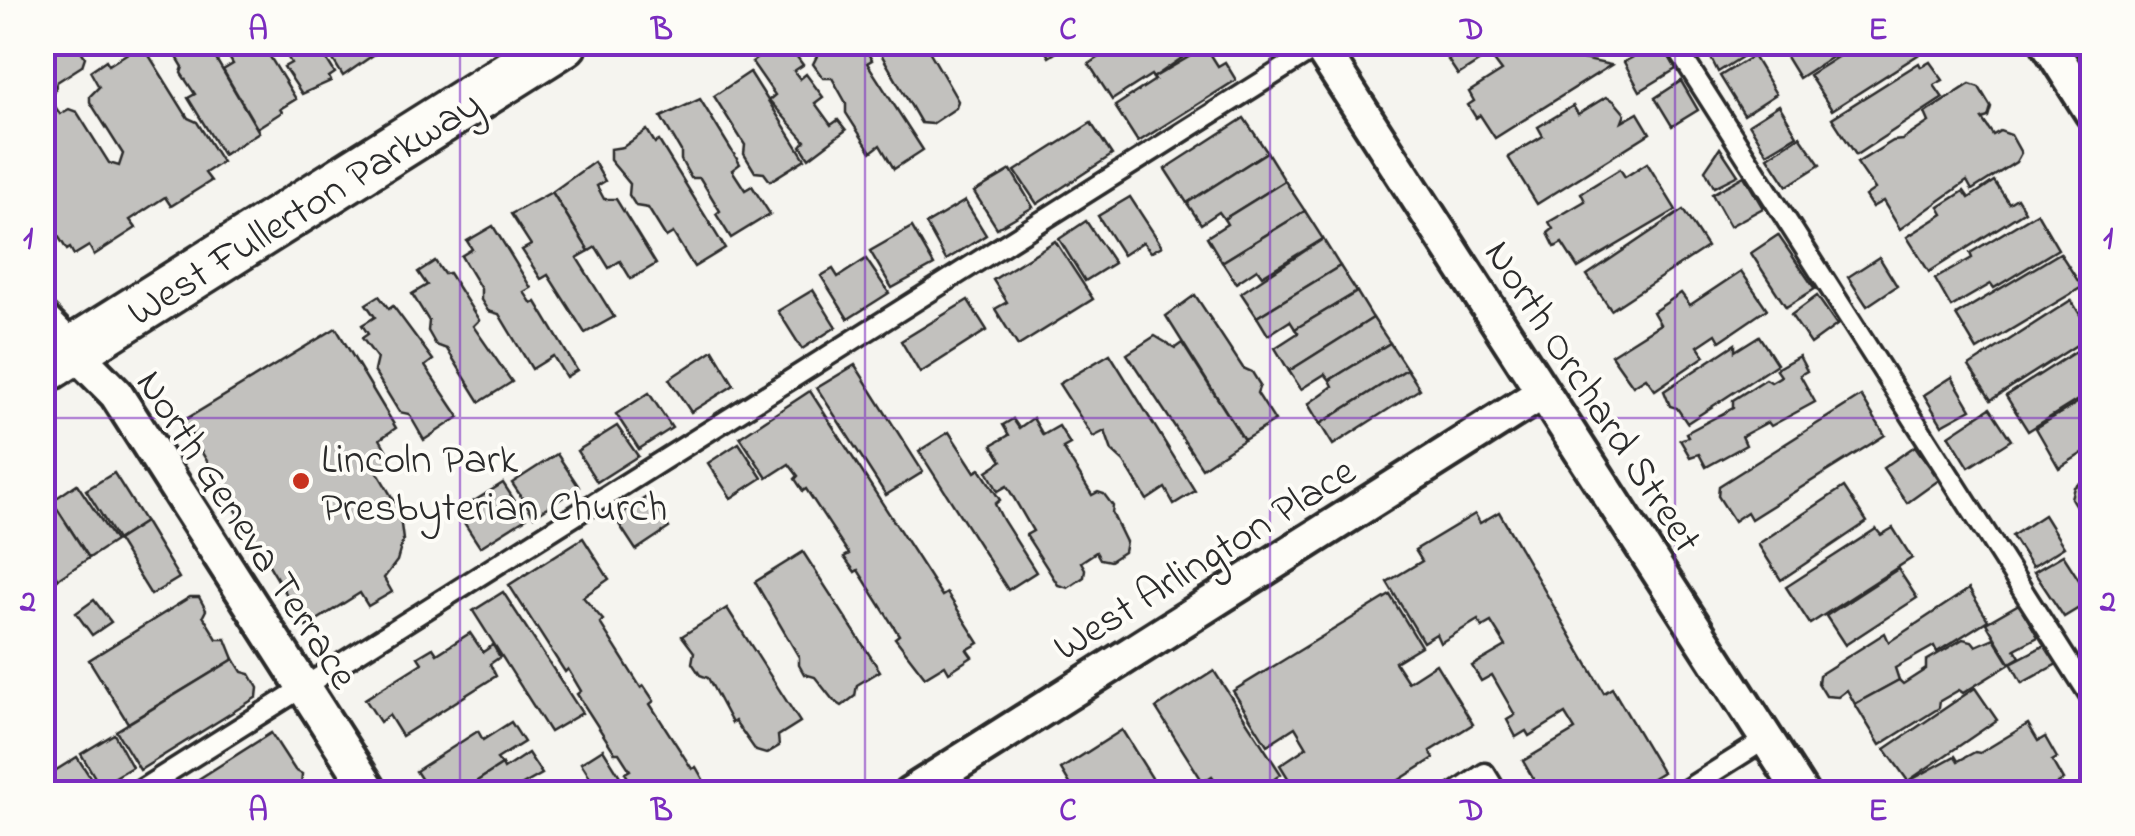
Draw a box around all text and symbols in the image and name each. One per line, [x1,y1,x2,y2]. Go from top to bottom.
text: A [248,8,268,55]
text: B [649,8,673,55]
text: C [1059,8,1077,55]
text: D [1458,8,1484,55]
text: E [1868,8,1888,55]
street label: West Fullerton Parkway [116,76,495,344]
text: 1 [23,217,33,264]
text: 1 [2103,217,2113,264]
street label: North Orchard Street [1467,229,1716,566]
street label: North Geneva Terrace [119,358,372,703]
place label: Lincoln Park Presbyterian Church [321,431,667,540]
street label: West Arlington Place [1042,443,1369,679]
marker: Lincoln Park Presbyterian Church [290,470,312,492]
text: 2 [19,580,36,627]
text: 2 [2099,580,2116,627]
text: A [248,789,268,836]
text: B [649,789,673,836]
text: C [1059,789,1077,836]
text: D [1458,789,1484,836]
text: E [1868,789,1888,836]

